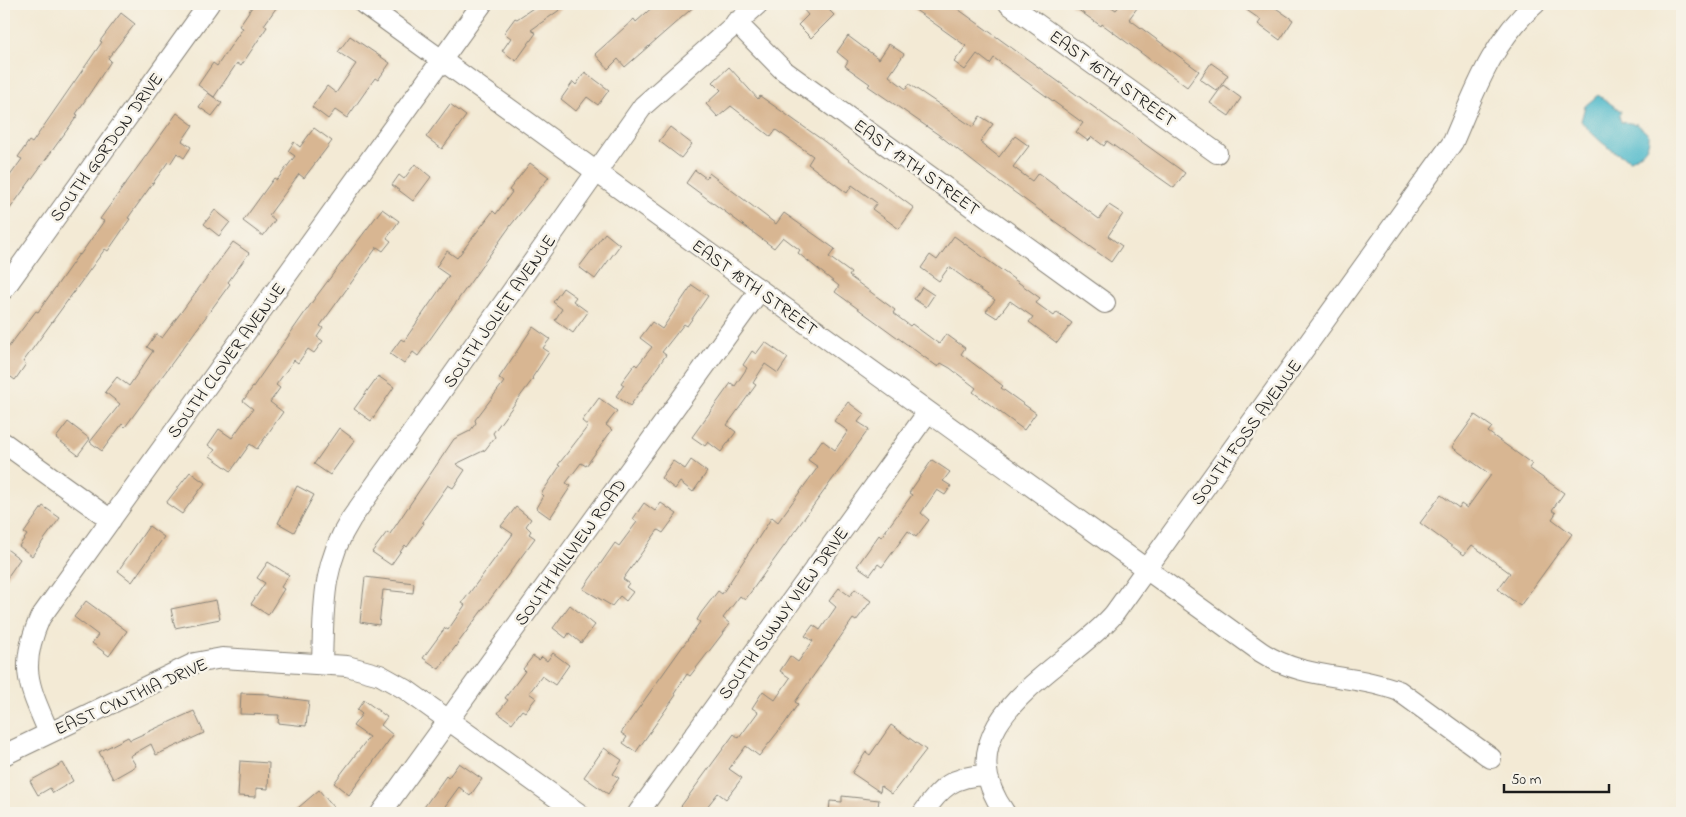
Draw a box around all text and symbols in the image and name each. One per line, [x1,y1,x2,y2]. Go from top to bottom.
street label: EAST 16TH STREET [1043,25,1181,135]
street label: SOUTH GORDON DRIVE [45,68,171,228]
street label: EAST 17TH STREET [847,114,984,223]
street label: SOUTH JOLIET AVENUE [438,230,564,394]
street label: EAST 18TH STREET [685,234,822,343]
street label: SOUTH CLOVER AVENUE [162,278,293,445]
street label: SOUTH FOSS AVENUE [1186,355,1309,511]
street label: SOUTH HILLVIEW ROAD [509,474,634,632]
street label: SOUTH SUNNY VIEW DRIVE [713,522,856,706]
street label: EAST CYNTHIA DRIVE [51,652,213,743]
scale bar [1504,762,1608,794]
text: 50 m [1511,769,1542,791]

